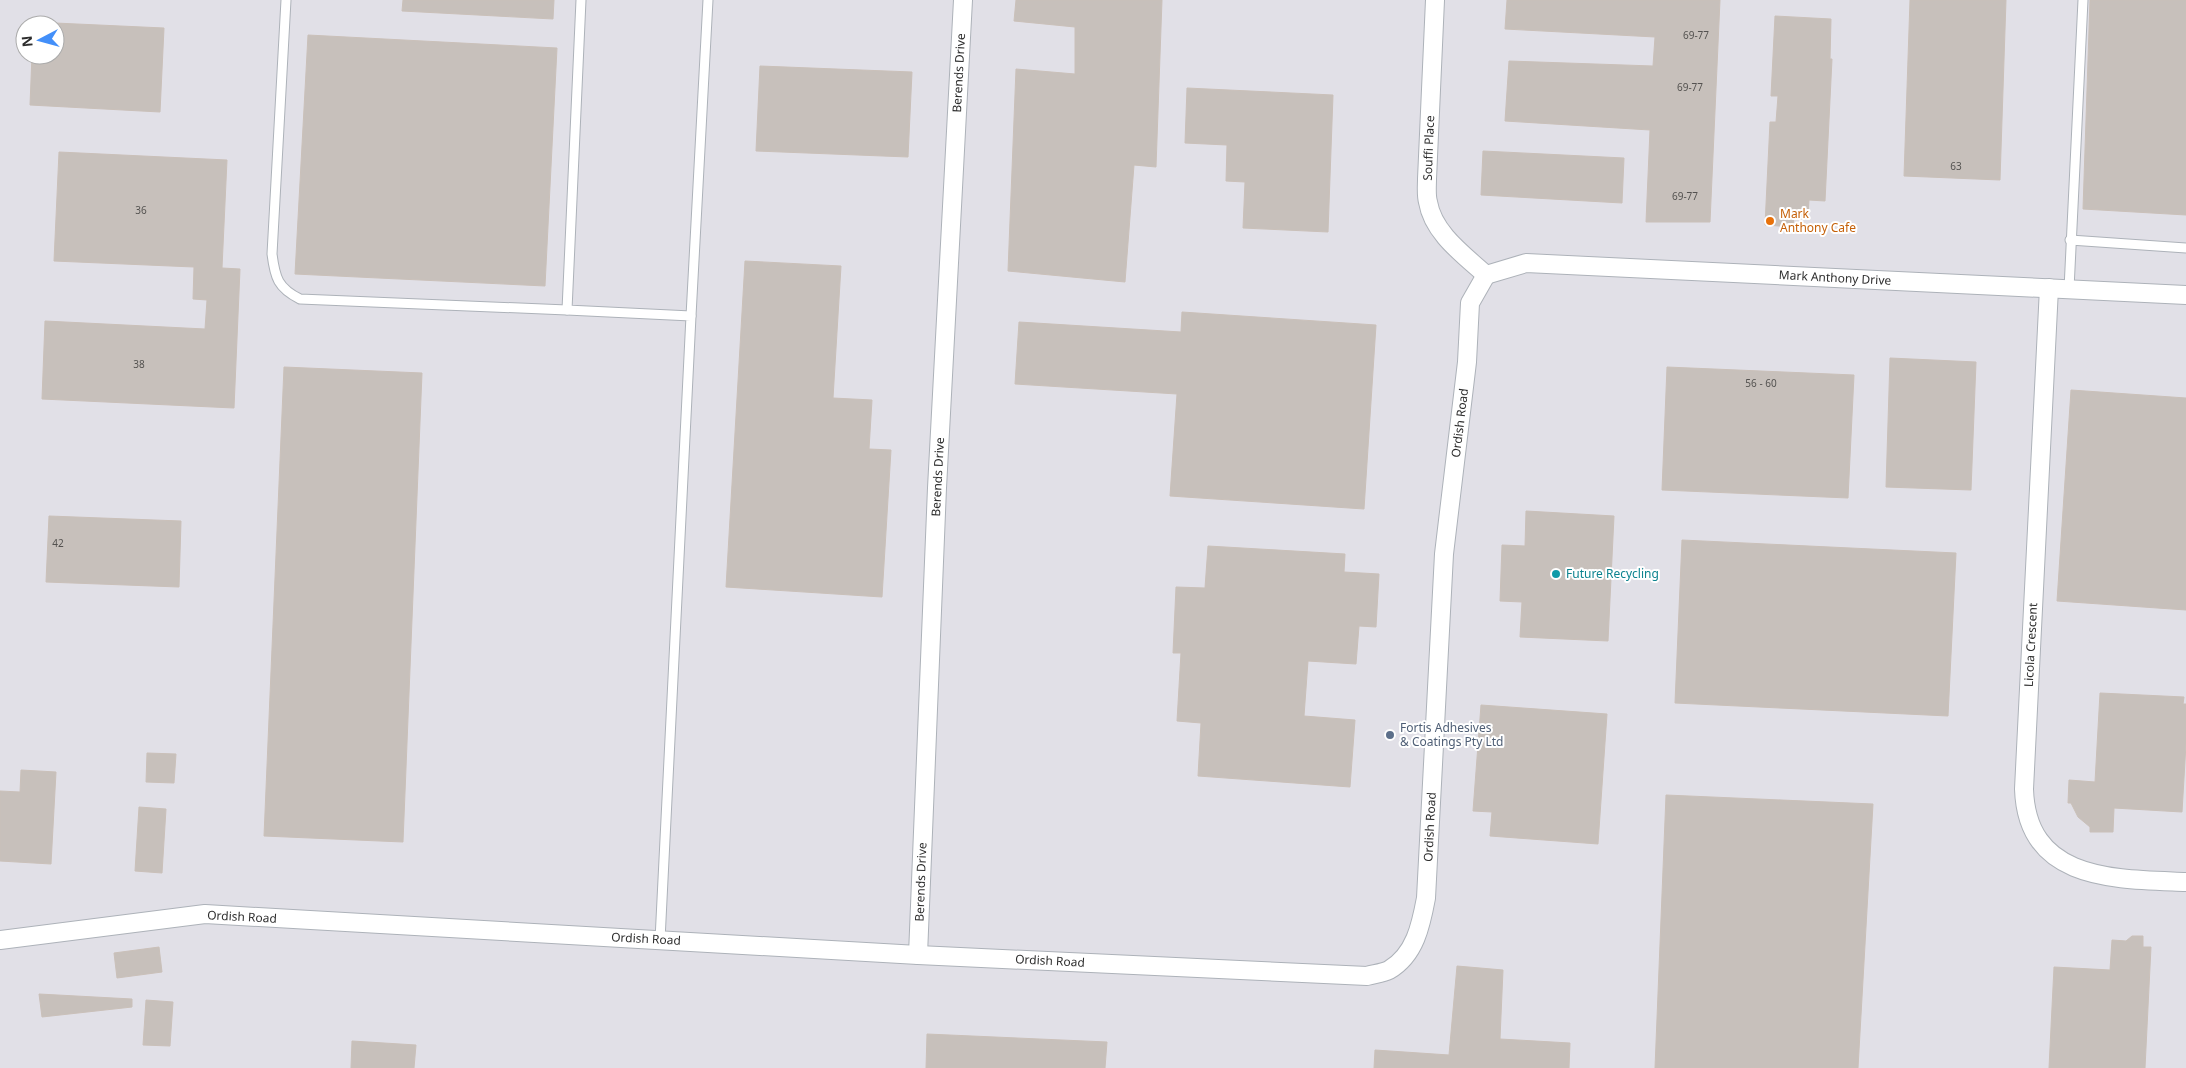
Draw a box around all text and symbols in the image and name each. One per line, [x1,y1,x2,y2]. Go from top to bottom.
north arrow [15,15,65,65]
house number: 69-77 [1683,28,1709,42]
street label: Berends Drive [948,33,969,113]
text: N [17,35,37,48]
house number: 69-77 [1677,80,1703,94]
street label: Souffi Place [1419,115,1438,181]
house number: 63 [1950,159,1962,173]
house number: 69-77 [1672,189,1698,203]
house number: 36 [135,203,147,217]
place label: Mark Anthony Cafe [1780,205,1856,236]
marker: Mark Anthony Cafe [1764,215,1776,227]
street label: Mark Anthony Drive [1778,266,1892,289]
house number: 38 [133,357,145,371]
house number: 56 - 60 [1745,376,1777,390]
street label: Ordish Road [1447,387,1472,459]
street label: Berends Drive [927,437,948,517]
house number: 42 [52,536,64,550]
place label: Future Recycling [1566,565,1659,582]
marker: Future Recycling [1550,568,1562,580]
street label: Licola Crescent [2020,602,2041,688]
place label: Fortis Adhesives & Coatings Pty Ltd [1400,719,1503,750]
marker: Fortis Adhesives & Coatings Pty Ltd [1384,729,1396,741]
street label: Ordish Road [1419,792,1440,862]
street label: Berends Drive [911,842,930,922]
street label: Ordish Road [207,906,277,927]
street label: Ordish Road [611,928,681,949]
street label: Ordish Road [1015,950,1085,971]

